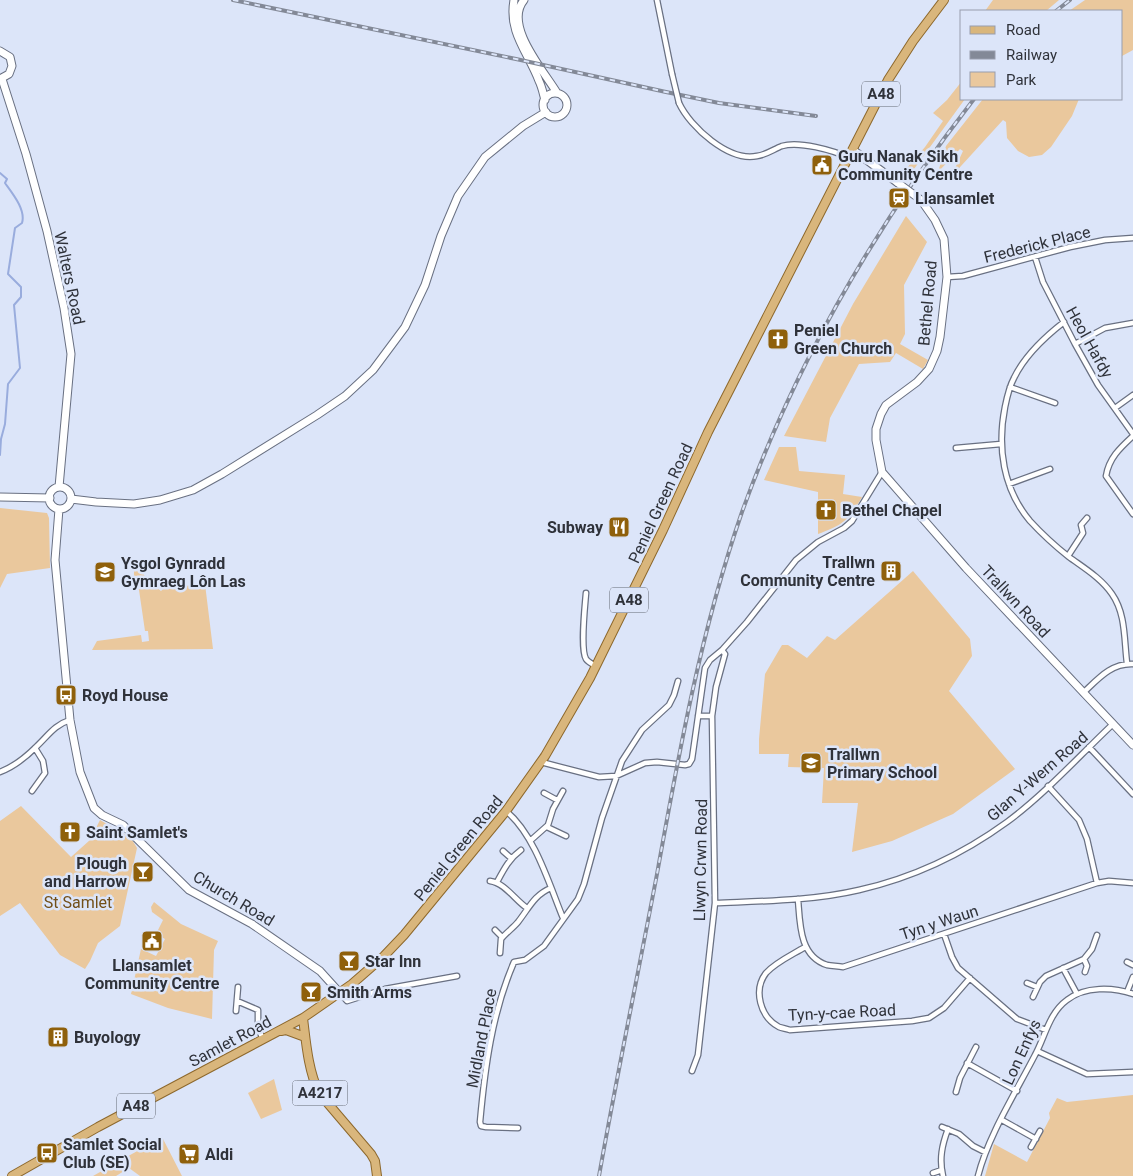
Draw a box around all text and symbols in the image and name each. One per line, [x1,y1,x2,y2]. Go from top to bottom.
legend [960,10,1123,100]
text: Road [1006,21,1040,39]
text: Railway [1006,46,1057,64]
text: Park [1006,71,1037,89]
road number: A48 [862,82,900,106]
place label: Guru Nanak Sikh Community Centre [838,147,973,184]
public building icon: Guru Nanak Sikh Community Centre [810,153,834,177]
station icon: Llansamlet [887,186,911,210]
place label: Llansamlet [915,189,995,208]
street label: Frederick Place [982,222,1092,267]
street label: Walters Road [50,230,89,326]
street label: Bethel Road [914,260,941,346]
street label: Heol Hafdy [1062,303,1117,382]
place label: Peniel Green Church [794,321,892,358]
church icon: Peniel Green Church [766,327,790,351]
street label: Peniel Green Road [624,440,697,566]
church icon: Bethel Chapel [814,498,838,522]
place label: Bethel Chapel [842,501,942,520]
restaurant icon: Subway [607,515,631,539]
place label: Subway [547,518,604,537]
place label: Trallwn Community Centre [740,553,875,590]
place label: Ysgol Gynradd Gymraeg Lôn Las [121,554,246,591]
building icon: Trallwn Community Centre [879,559,903,583]
school or university icon: Ysgol Gynradd Gymraeg Lôn Las [93,560,117,584]
street label: Trallwn Road [977,561,1054,641]
road number: A48 [610,588,648,612]
bus stop icon: Royd House [54,683,78,707]
place label: Royd House [82,686,169,705]
street label: Glan Y-Wern Road [983,727,1092,825]
place label: Trallwn Primary School [827,745,937,782]
school or university icon: Trallwn Primary School [799,751,823,775]
street label: Peniel Green Road [410,792,507,905]
street label: Llwyn Crwn Road [690,799,711,921]
church icon: Saint Samlet's [58,820,82,844]
place label: Saint Samlet's [86,823,188,842]
place label: Plough and Harrow [44,854,127,891]
bar icon: Plough and Harrow [131,860,155,884]
street label: Church Road [190,867,278,930]
park label: St Samlet [44,893,112,912]
street label: Tyn y Waun [898,901,981,944]
public building icon: Llansamlet Community Centre [140,929,164,953]
bar icon: Star Inn [337,949,361,973]
place label: Star Inn [365,952,421,971]
place label: Llansamlet Community Centre [85,956,220,993]
bar icon: Smith Arms [299,980,323,1004]
place label: Smith Arms [327,983,412,1002]
street label: Midland Place [463,987,500,1089]
street label: Tyn-y-cae Road [788,1000,896,1025]
street label: Samlet Road [186,1012,275,1071]
street label: Lon Enfys [998,1017,1045,1088]
building icon: Buyology [46,1025,70,1049]
place label: Buyology [74,1028,142,1047]
road number: A4217 [292,1080,348,1106]
road number: A48 [117,1094,155,1118]
place label: Samlet Social Club (SE) [63,1135,162,1172]
bus stop icon: Samlet Social Club (SE) [35,1141,59,1165]
supermarket icon: Aldi [177,1142,201,1166]
place label: Aldi [205,1145,233,1164]

